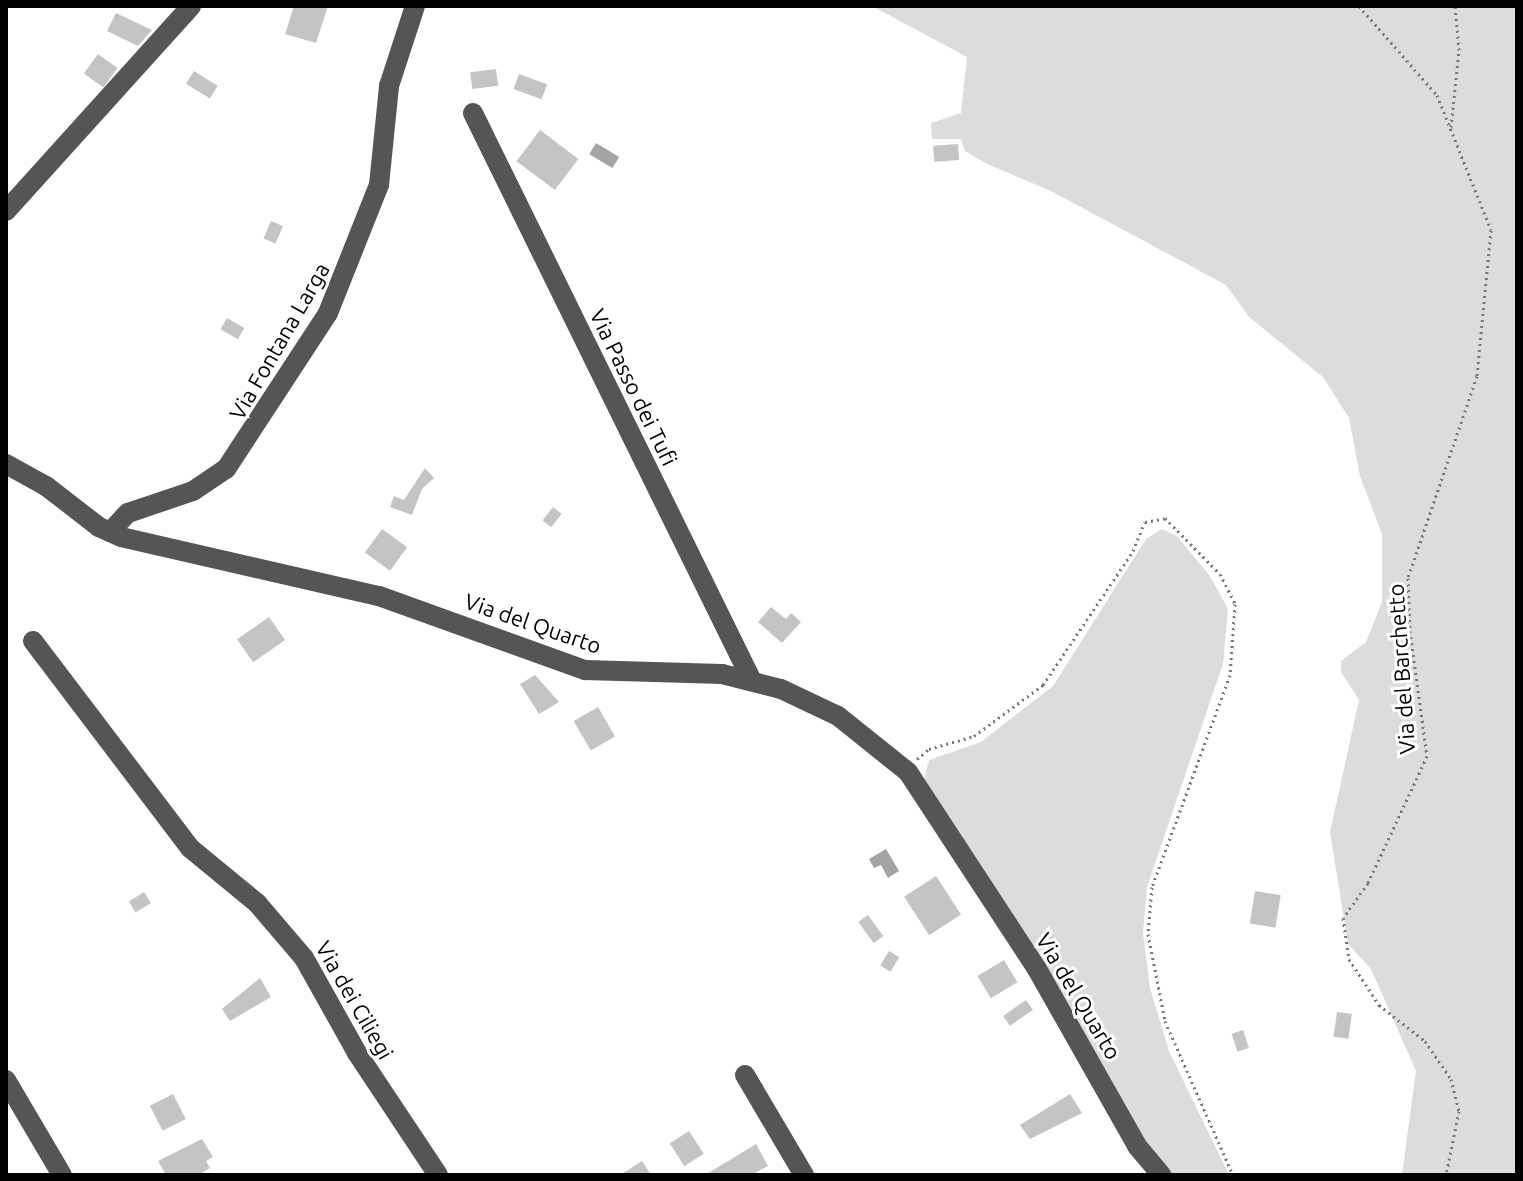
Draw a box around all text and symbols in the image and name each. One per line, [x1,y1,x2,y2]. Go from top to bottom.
street label: Via Fontana Larga [223,258,335,424]
street label: Via Passo dei Tufi [585,304,683,470]
street label: Via del Barchetto [1382,583,1420,755]
street label: Via del Quarto [461,587,605,659]
street label: Via del Quarto [1031,928,1127,1064]
street label: Via dei Ciliegi [311,936,399,1064]

